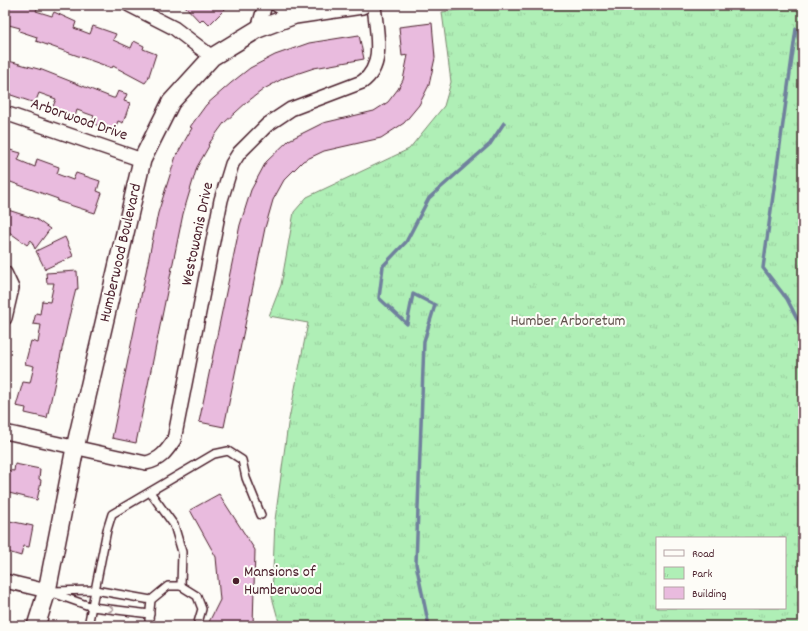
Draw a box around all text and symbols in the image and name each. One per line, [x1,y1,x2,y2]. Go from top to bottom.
street label: Arborwood Drive [27,93,131,147]
street label: Westowanis Drive [176,180,220,288]
street label: Humberwood Boulevard [94,181,148,325]
park label: Humber Arboretum [510,310,626,333]
legend [656,537,786,609]
text: Road [692,546,714,563]
place label: Mansions of Humberwood [244,561,322,602]
text: Park [692,566,713,583]
marker: Mansions of Humberwood [231,576,241,586]
text: Building [692,586,727,603]
one-way arrow [108,605,114,614]

